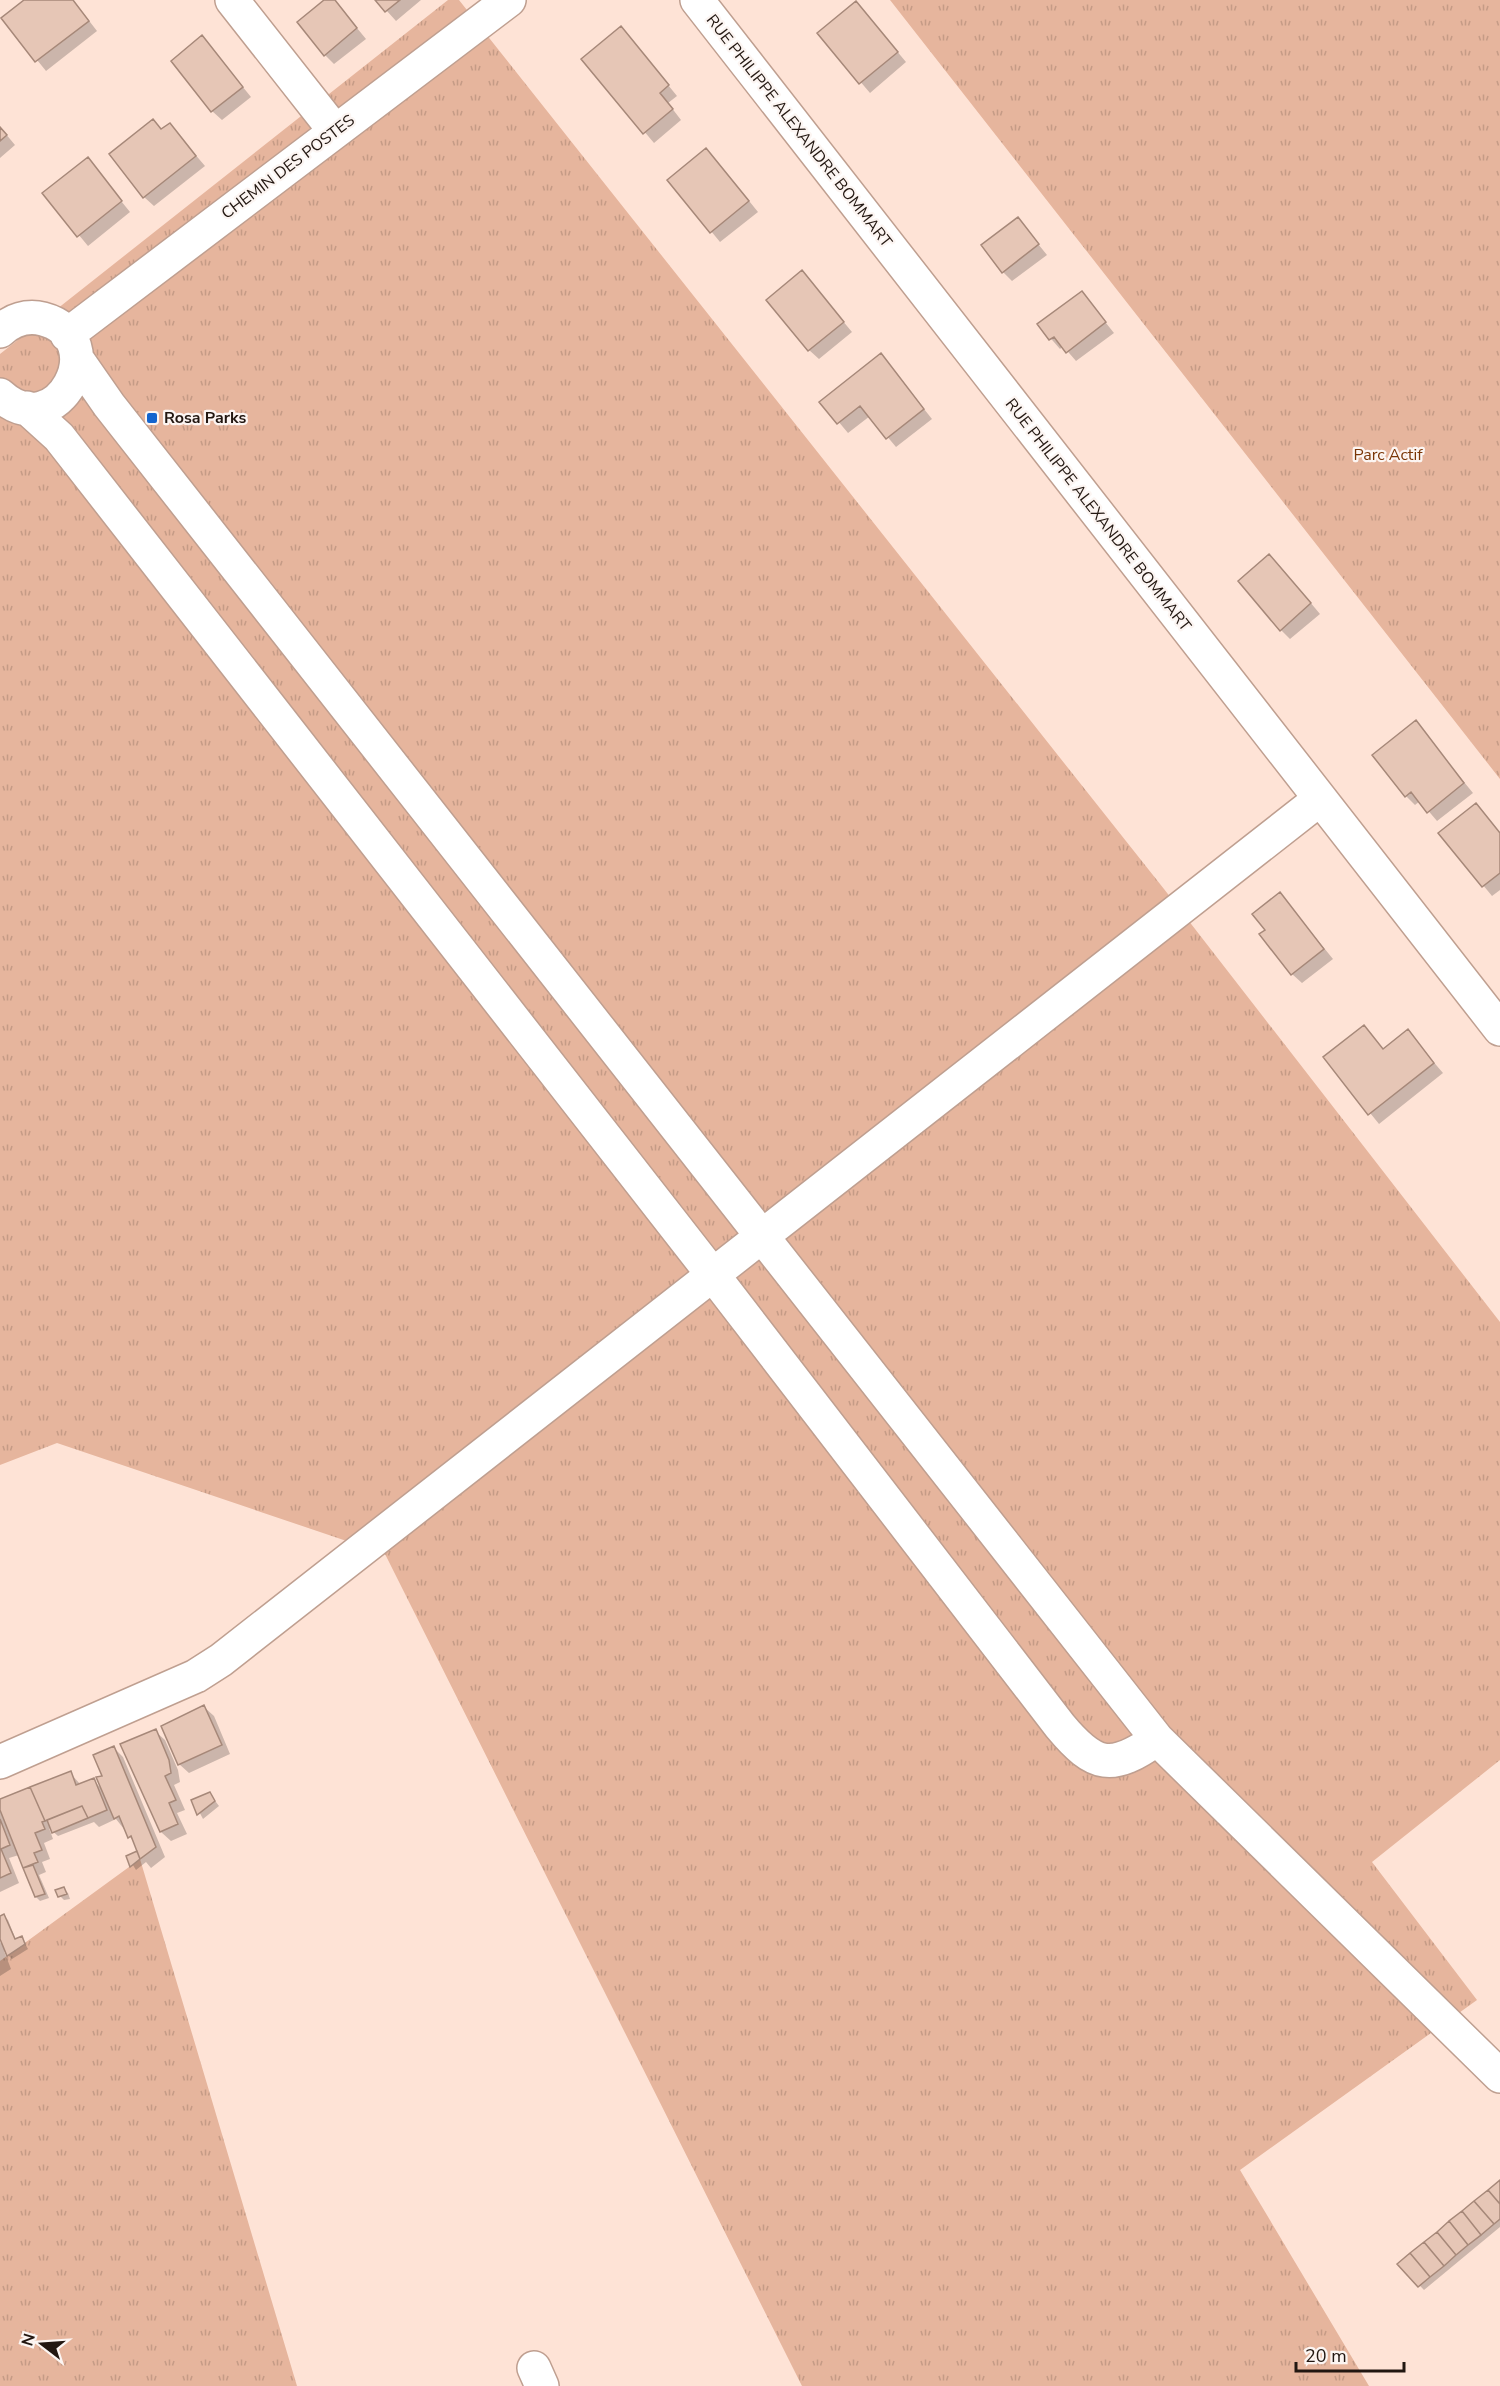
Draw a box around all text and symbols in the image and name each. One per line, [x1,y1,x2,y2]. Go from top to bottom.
street label: RUE PHILIPPE ALEXANDRE BOMMART [701,10,897,252]
street label: CHEMIN DES POSTES [217,110,359,224]
street label: RUE PHILIPPE ALEXANDRE BOMMART [1000,394,1196,636]
place label: Rosa Parks [164,407,246,429]
marker: Rosa Parks [145,411,159,425]
park label: Parc Actif [1353,444,1423,466]
north arrow [12,2314,72,2374]
text: N [16,2331,41,2349]
scale bar [1296,2335,1404,2373]
text: 20 m [1305,2344,1347,2368]

